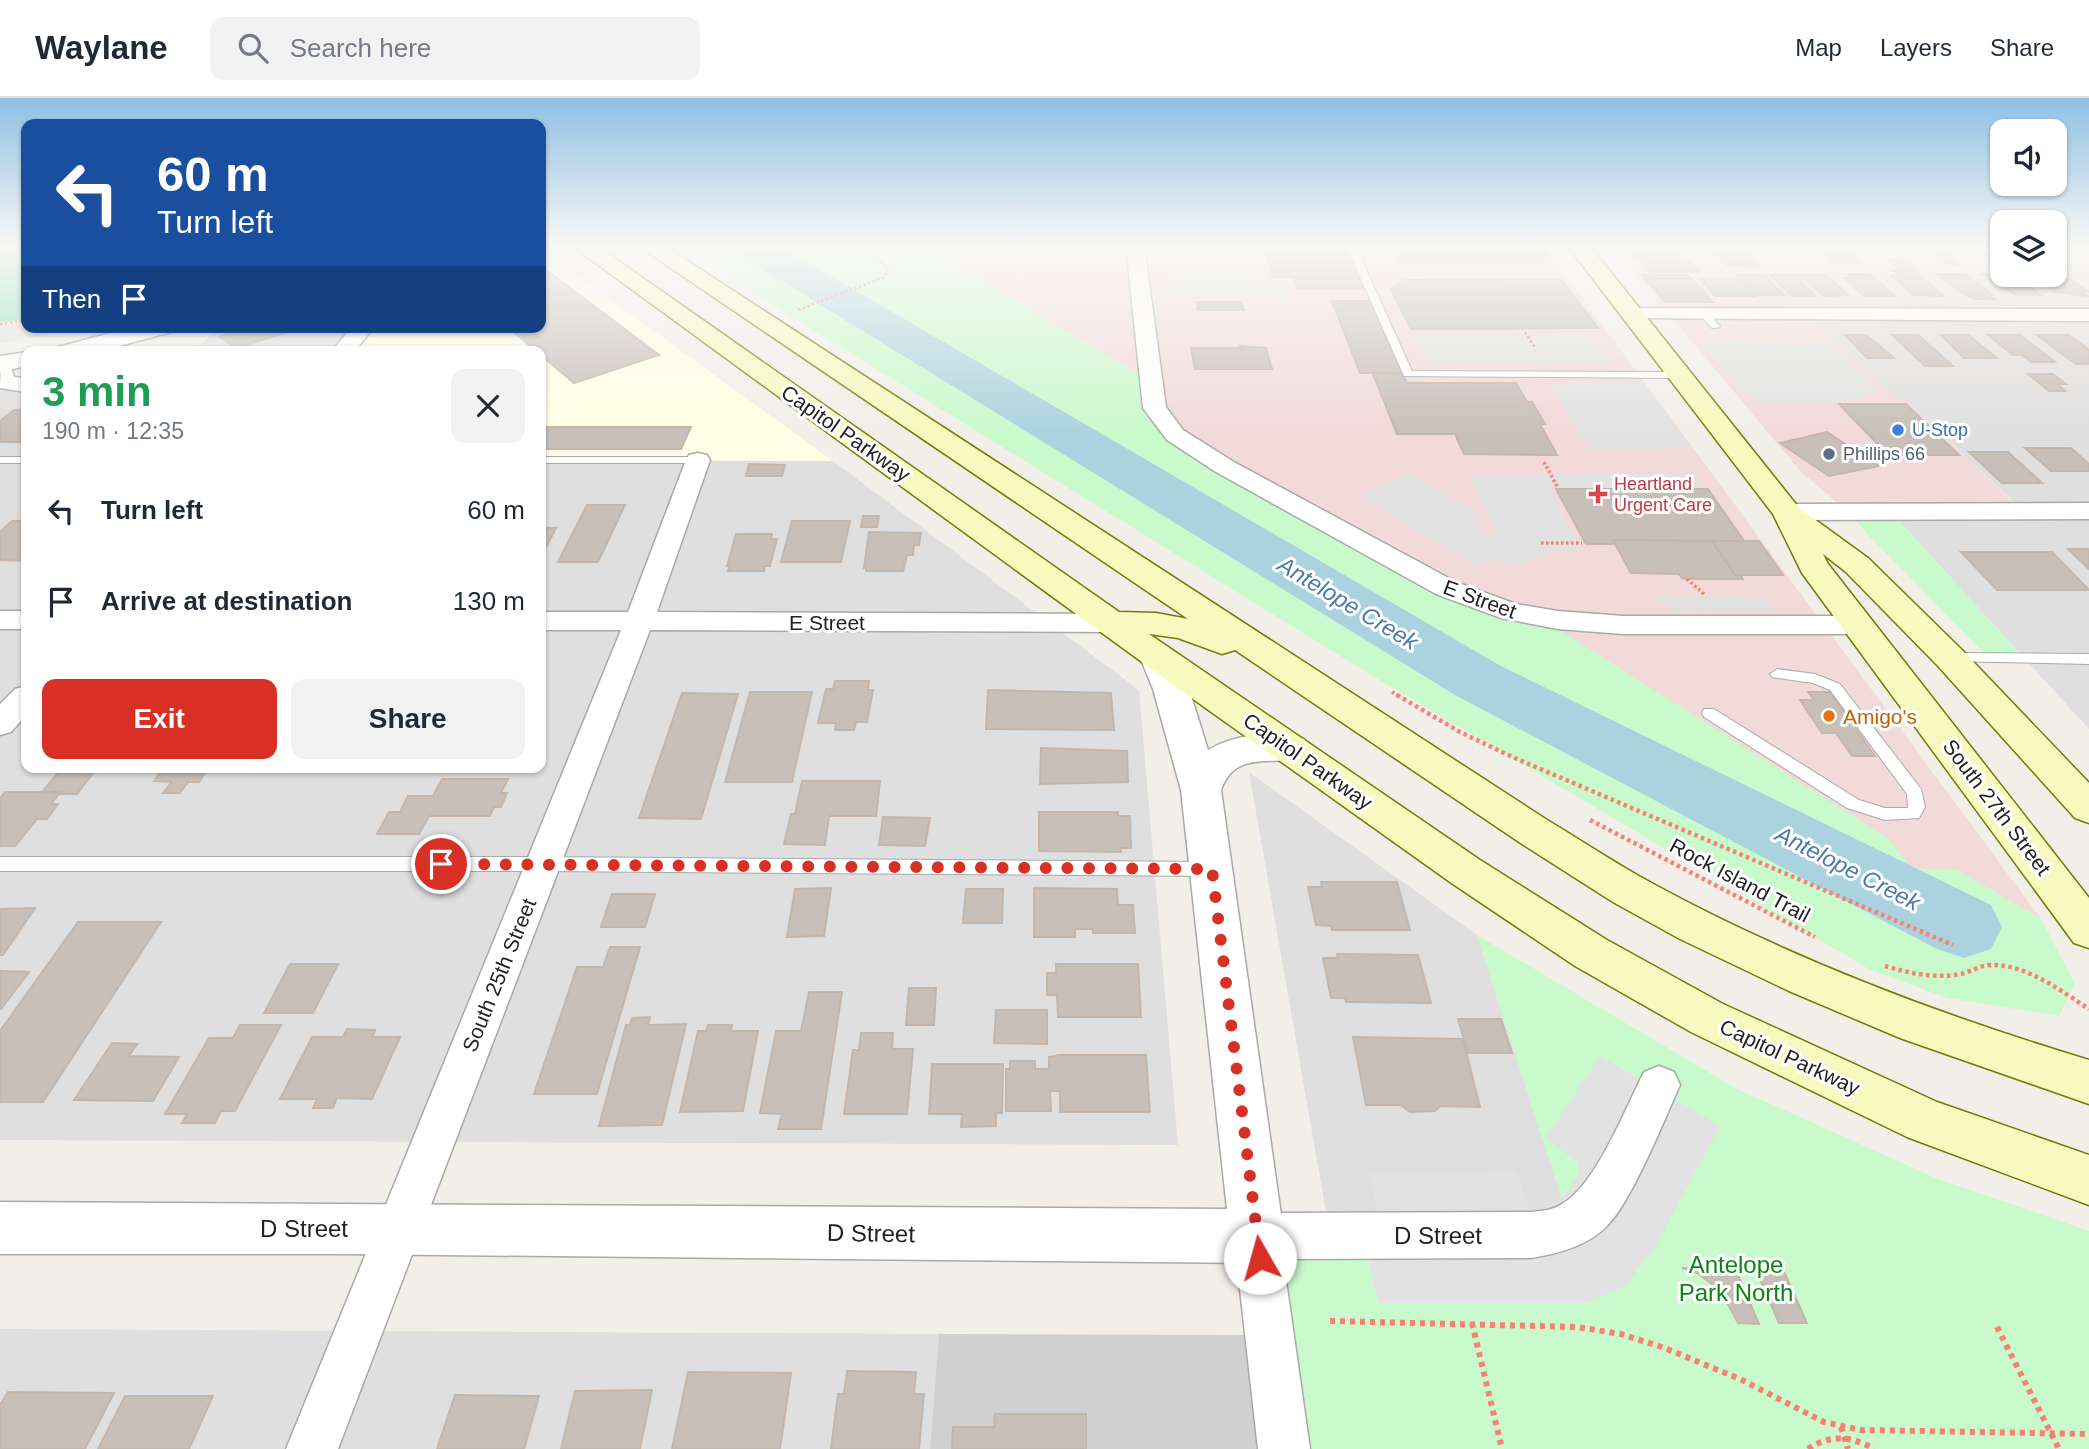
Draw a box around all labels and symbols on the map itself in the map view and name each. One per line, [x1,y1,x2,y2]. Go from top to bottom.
street label: Capitol Parkway [777,380,915,486]
place label: U-Stop [1912,420,1968,440]
marker: U-Stop [1890,422,1906,438]
place label: Phillips 66 [1843,444,1925,464]
marker: Phillips 66 [1821,446,1837,462]
place label: Heartland Urgent Care [1614,474,1712,515]
marker: Heartland Urgent Care [1588,484,1608,504]
water label: Antelope Creek [1272,550,1424,656]
street label: E Street [1440,575,1520,623]
street label: E Street [789,611,865,634]
place label: Amigo's [1843,705,1917,728]
street label: Capitol Parkway [1239,708,1377,814]
marker: Amigo's [1821,708,1837,724]
street label: South 27th Street [1939,735,2055,879]
water label: Antelope Creek [1770,820,1926,916]
street label: Rock Island Trail [1666,833,1814,927]
pin [411,834,471,894]
street label: South 25th Street [458,895,540,1055]
street label: Capitol Parkway [1716,1015,1864,1100]
street label: D Street [260,1215,348,1242]
street label: D Street [827,1219,916,1247]
position arrow [1223,1221,1297,1295]
street label: D Street [1394,1222,1482,1249]
park label: Antelope Park North [1679,1251,1793,1306]

